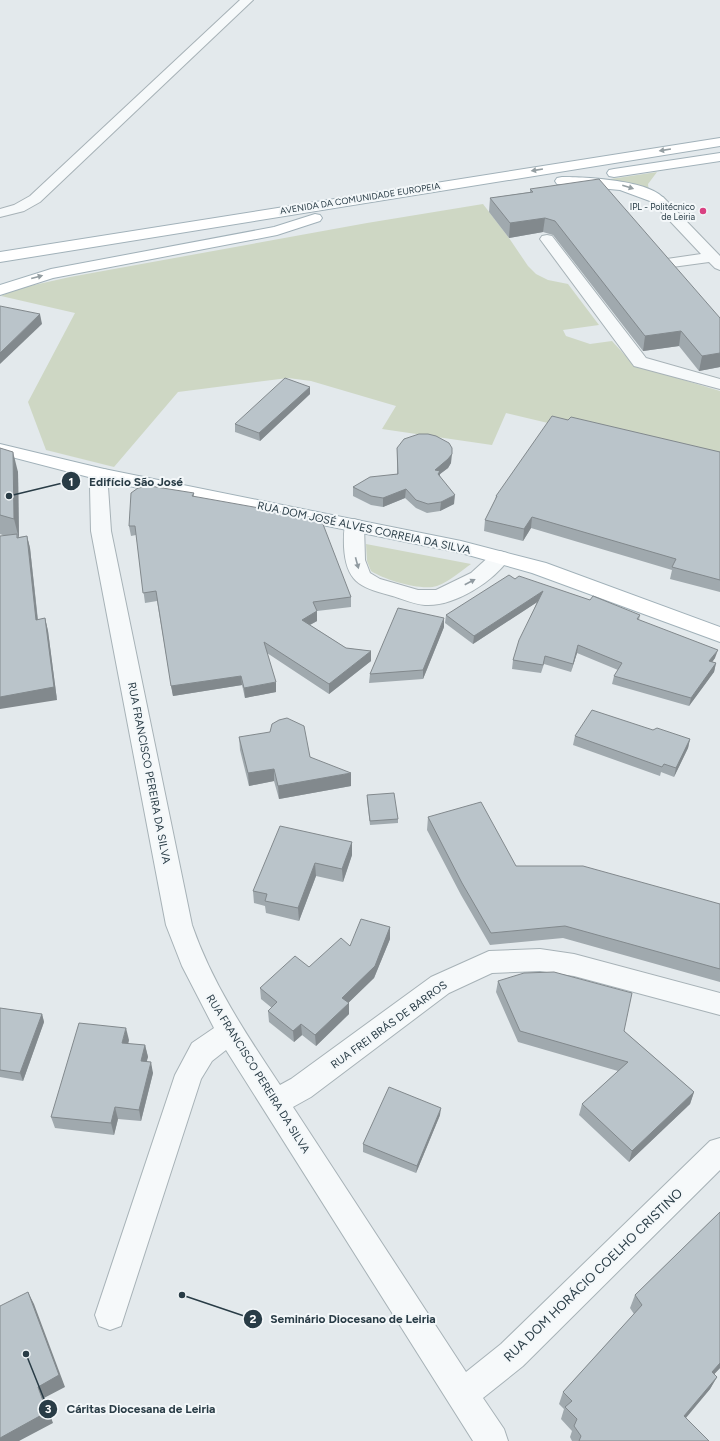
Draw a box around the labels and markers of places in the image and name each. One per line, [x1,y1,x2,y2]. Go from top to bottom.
place label: IPL - Politécnico de Leiria [630,201,695,222]
marker: IPL - Politécnico de Leiria [698,206,708,216]
callout: Edifício São José [61,469,191,493]
callout: Seminário Diocesano de Leiria [243,1307,444,1331]
callout: Cáritas Diocesana de Leiria [38,1397,223,1421]

